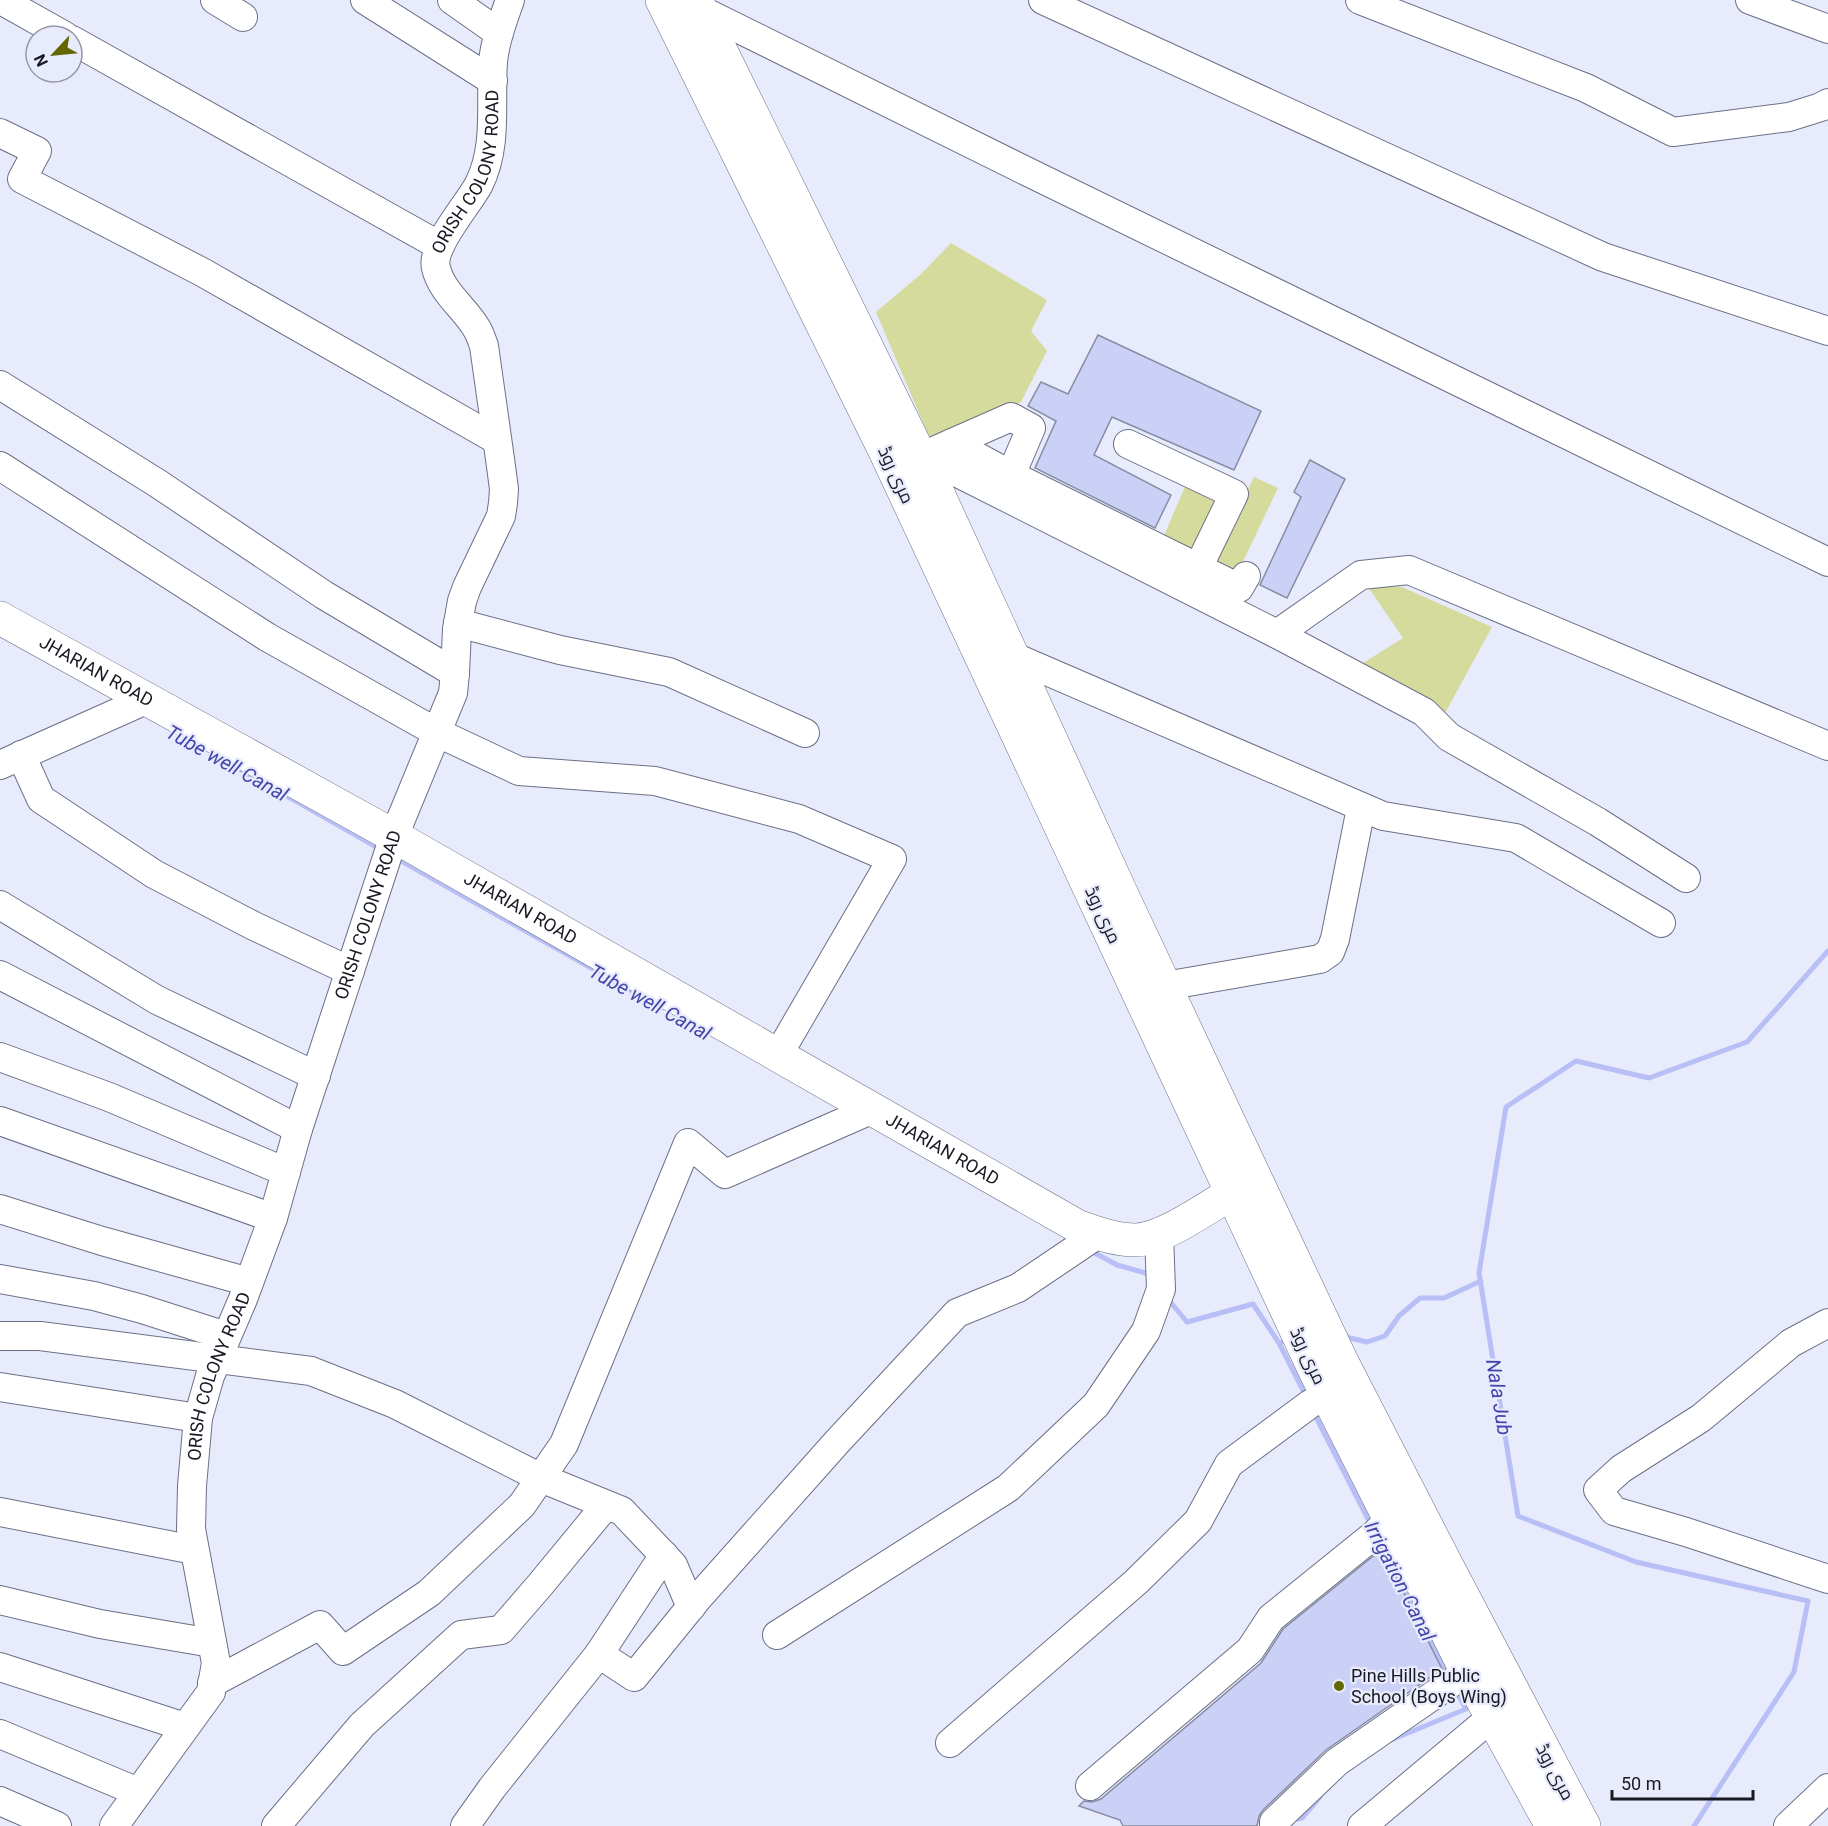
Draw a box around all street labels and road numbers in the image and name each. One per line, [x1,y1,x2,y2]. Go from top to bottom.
street label: ORISH COLONY ROAD [427,90,502,257]
street label: مری روڈ [873,443,919,507]
street label: JHARIAN ROAD [36,631,157,711]
street label: ORISH COLONY ROAD [330,827,405,1002]
street label: JHARIAN ROAD [461,867,581,948]
street label: مری روڈ [1080,883,1126,947]
street label: JHARIAN ROAD [883,1108,1003,1189]
street label: ORISH COLONY ROAD [183,1289,255,1462]
street label: مری روڈ [1285,1324,1331,1388]
street label: مری روڈ [1531,1740,1579,1804]

